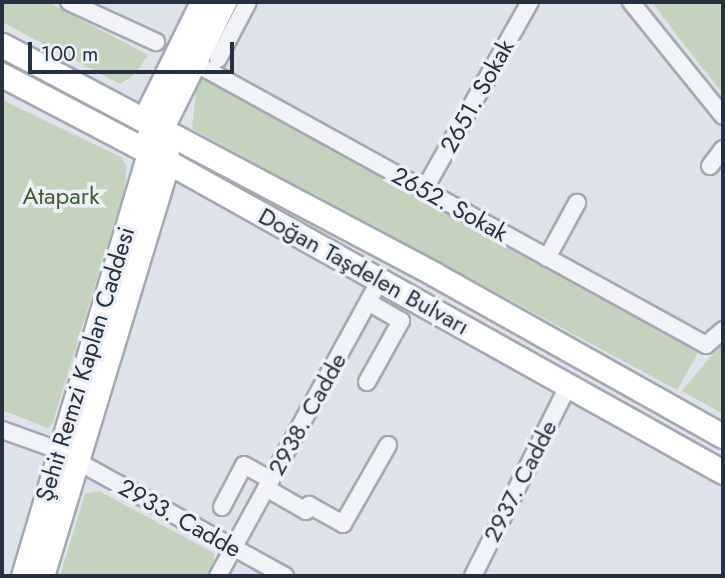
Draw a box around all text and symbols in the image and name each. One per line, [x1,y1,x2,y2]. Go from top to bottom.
scale bar [32,28,238,72]
street label: 2651. Sokak [434,34,520,158]
text: 100 m [41,39,98,69]
street label: 2652. Sokak [387,160,513,248]
park label: Atapark [22,182,100,210]
street label: Doğan Taşdelen Bulvarı [254,201,474,341]
street label: Şehit Remzi Kaplan Caddesi [29,223,141,505]
street label: 2938. Cadde [262,348,352,480]
street label: 2937. Cadde [477,415,563,547]
street label: 2933. Cadde [114,473,246,563]

